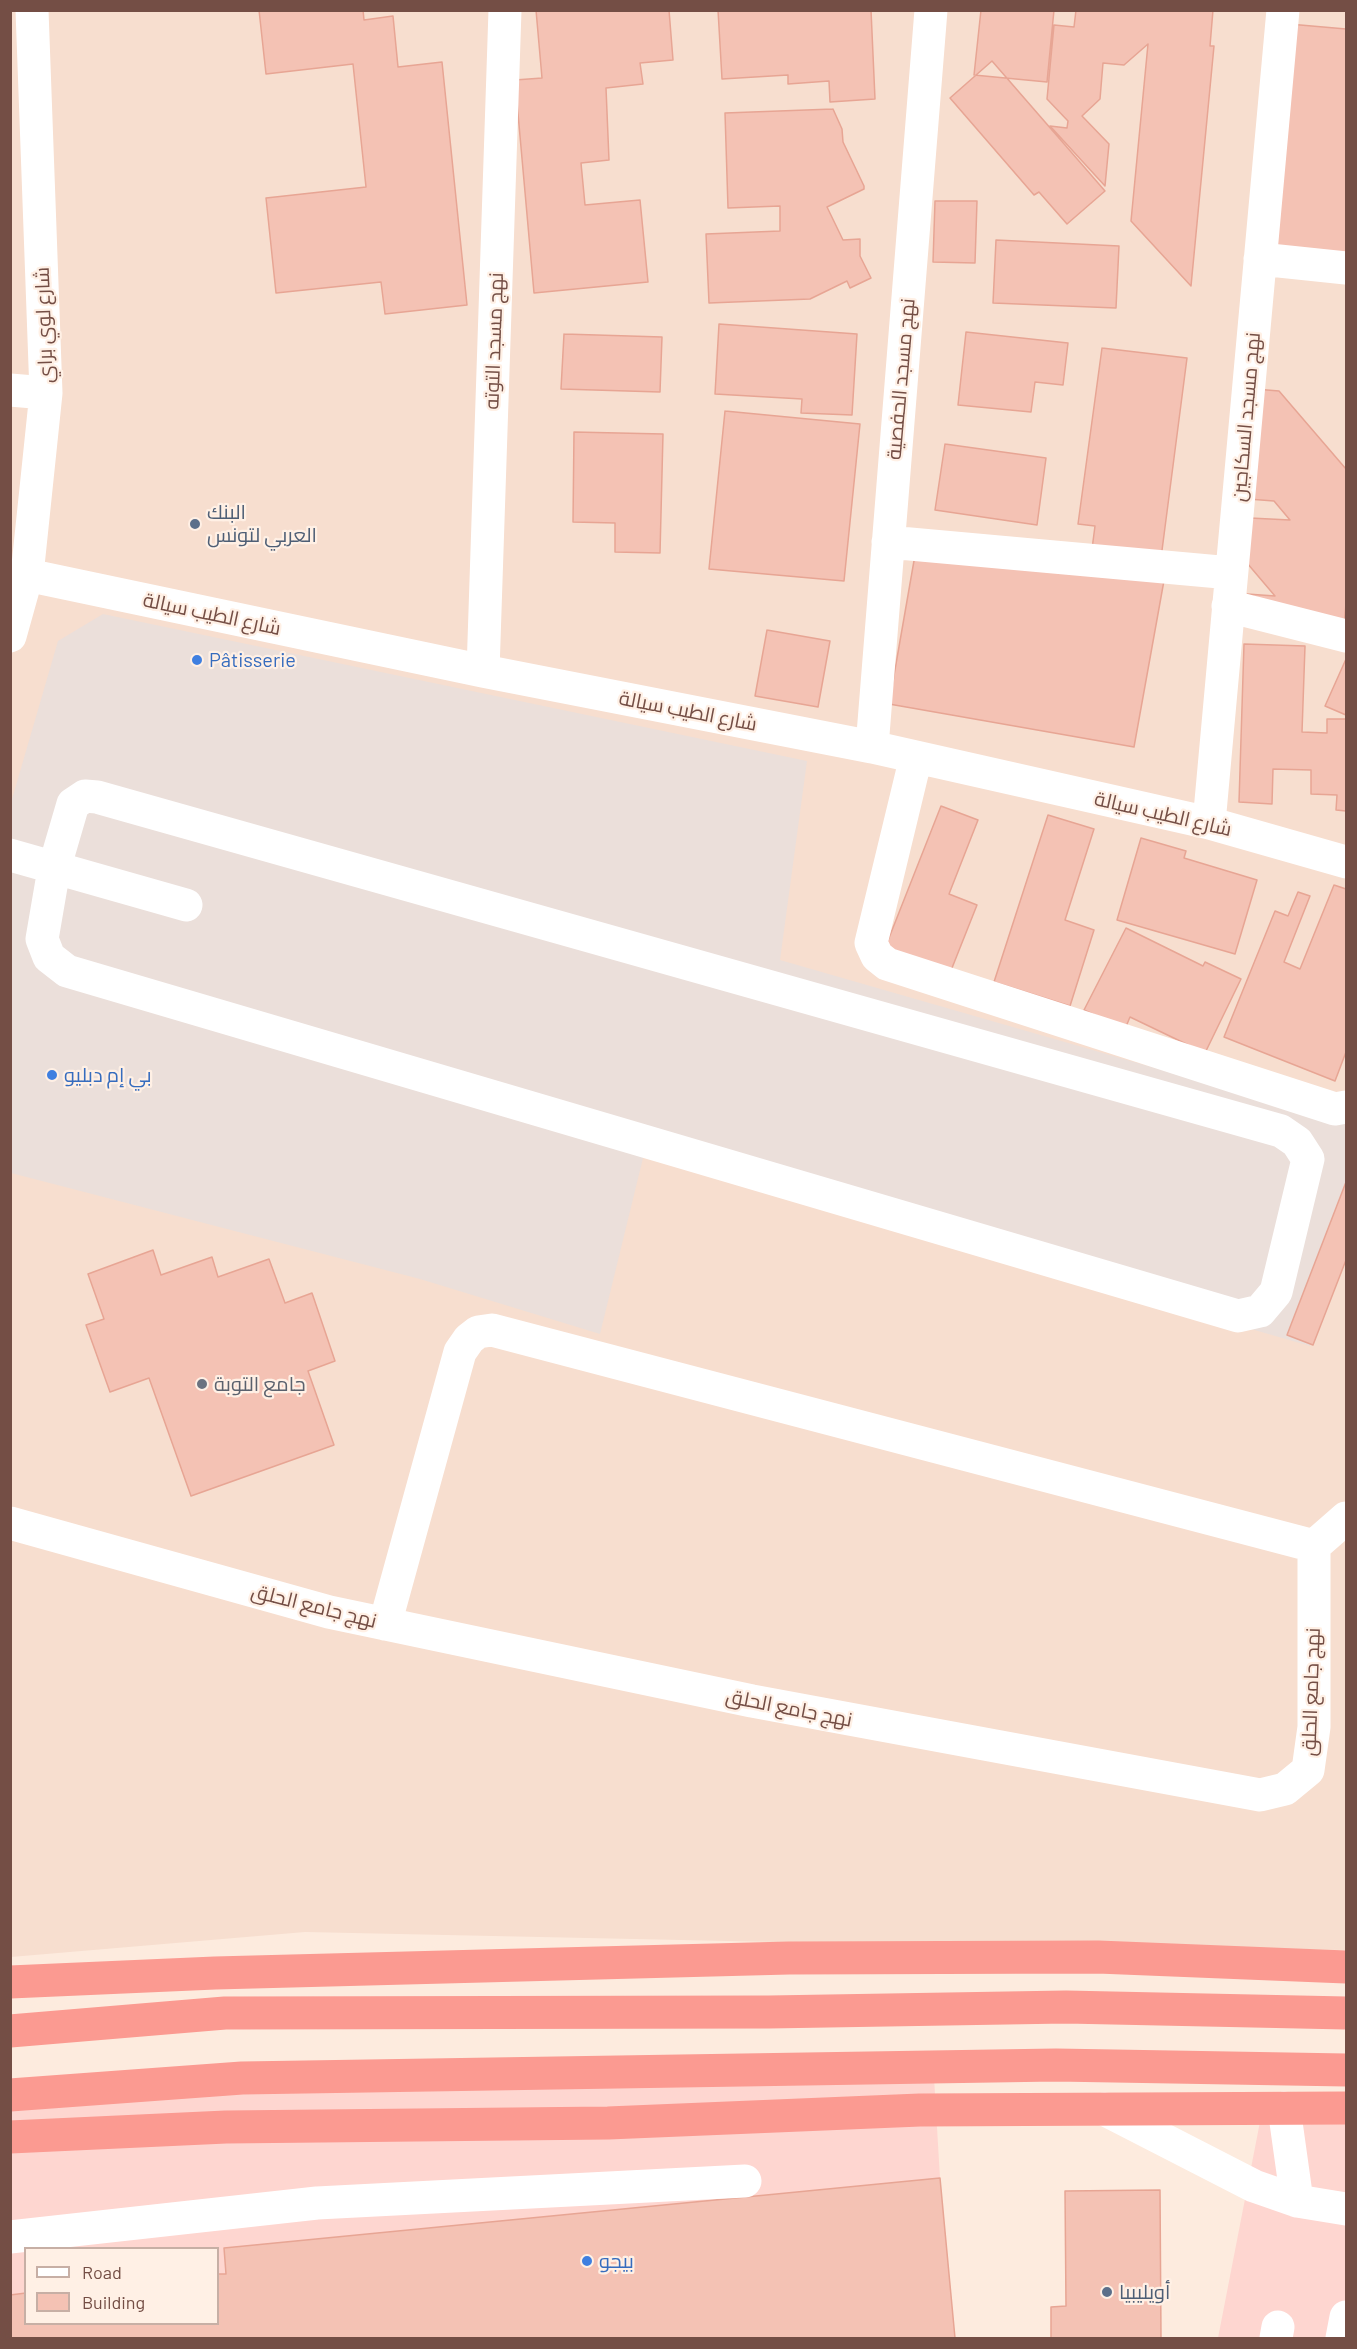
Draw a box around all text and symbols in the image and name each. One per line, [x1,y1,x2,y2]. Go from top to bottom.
street label: شارع لوي براي [30,266,58,384]
street label: نهج مسجد التوته [480,272,508,410]
street label: نهج مسجد الحفصية [882,297,920,461]
street label: نهج مسجد السكاجين [1227,331,1265,503]
place label: البنك العربي لتونس [207,500,317,547]
marker: البنك العربي لتونس [188,517,202,531]
street label: شارع الطيب سيالة [141,588,283,640]
place label: Pâtisserie [209,648,296,672]
marker: Pâtisserie [190,653,204,667]
street label: شارع الطيب سيالة [617,686,759,736]
street label: شارع الطيب سيالة [1092,787,1234,841]
place label: بي إم دبليو [64,1063,151,1087]
marker: بي إم دبليو [45,1068,59,1082]
place label: جامع التوبة [214,1372,306,1396]
marker: جامع التوبة [195,1377,209,1391]
street label: نهج جامع الحلق [249,1579,379,1633]
street label: نهج جامع الحلق [1297,1627,1325,1757]
street label: نهج جامع الحلق [724,1684,854,1732]
legend [24,2247,219,2325]
place label: بيجو [599,2249,634,2273]
marker: بيجو [580,2254,594,2268]
text: Road [82,2261,122,2283]
place label: أويليبيا [1119,2280,1170,2304]
marker: أويليبيا [1100,2285,1114,2299]
text: Building [82,2291,145,2313]

